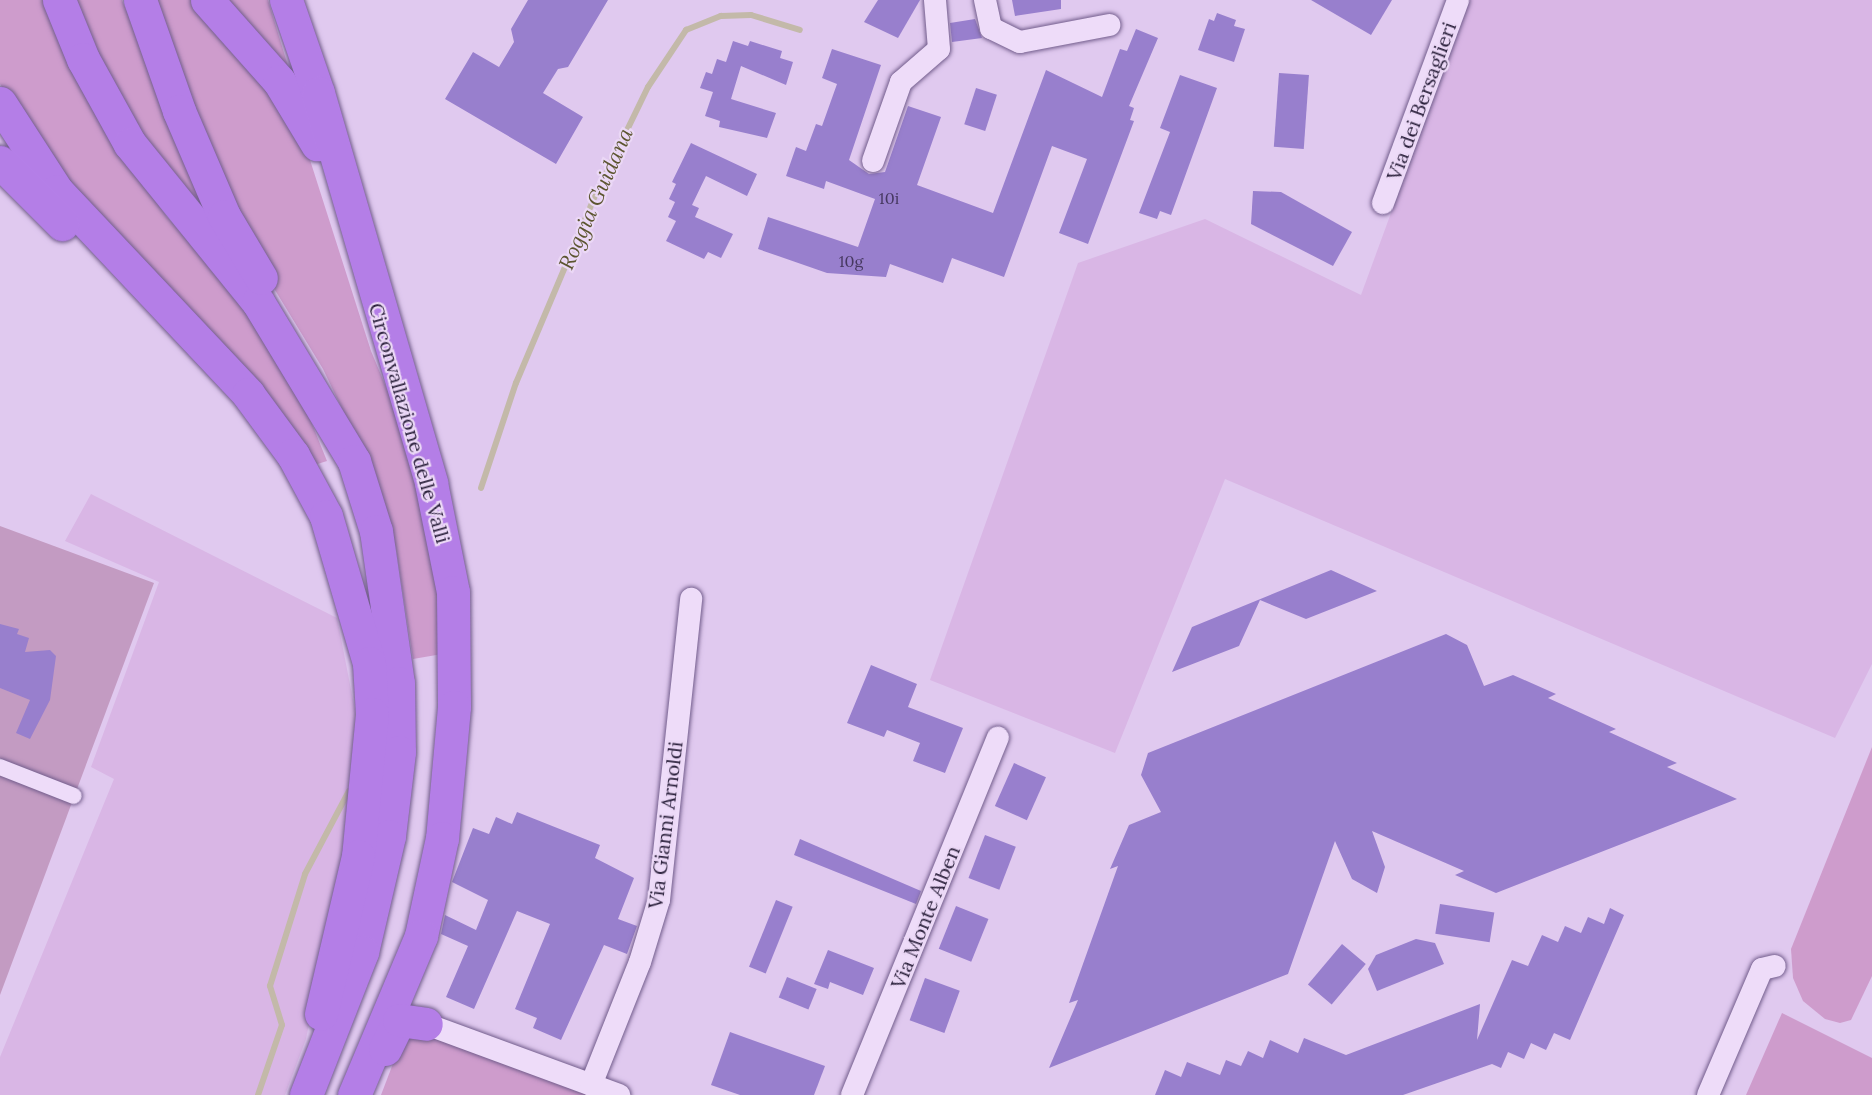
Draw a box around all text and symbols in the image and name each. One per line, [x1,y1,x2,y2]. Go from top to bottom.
street label: Via dei Bersaglieri [1381,18,1461,184]
water label: Roggia Guidana [554,124,638,274]
house number: 10i [879,188,899,208]
house number: 10g [839,251,863,271]
street label: Circonvallazione delle Valli [364,300,456,546]
street label: Via Gianni Arnoldi [643,740,687,910]
street label: Via Monte Alben [885,842,965,992]

